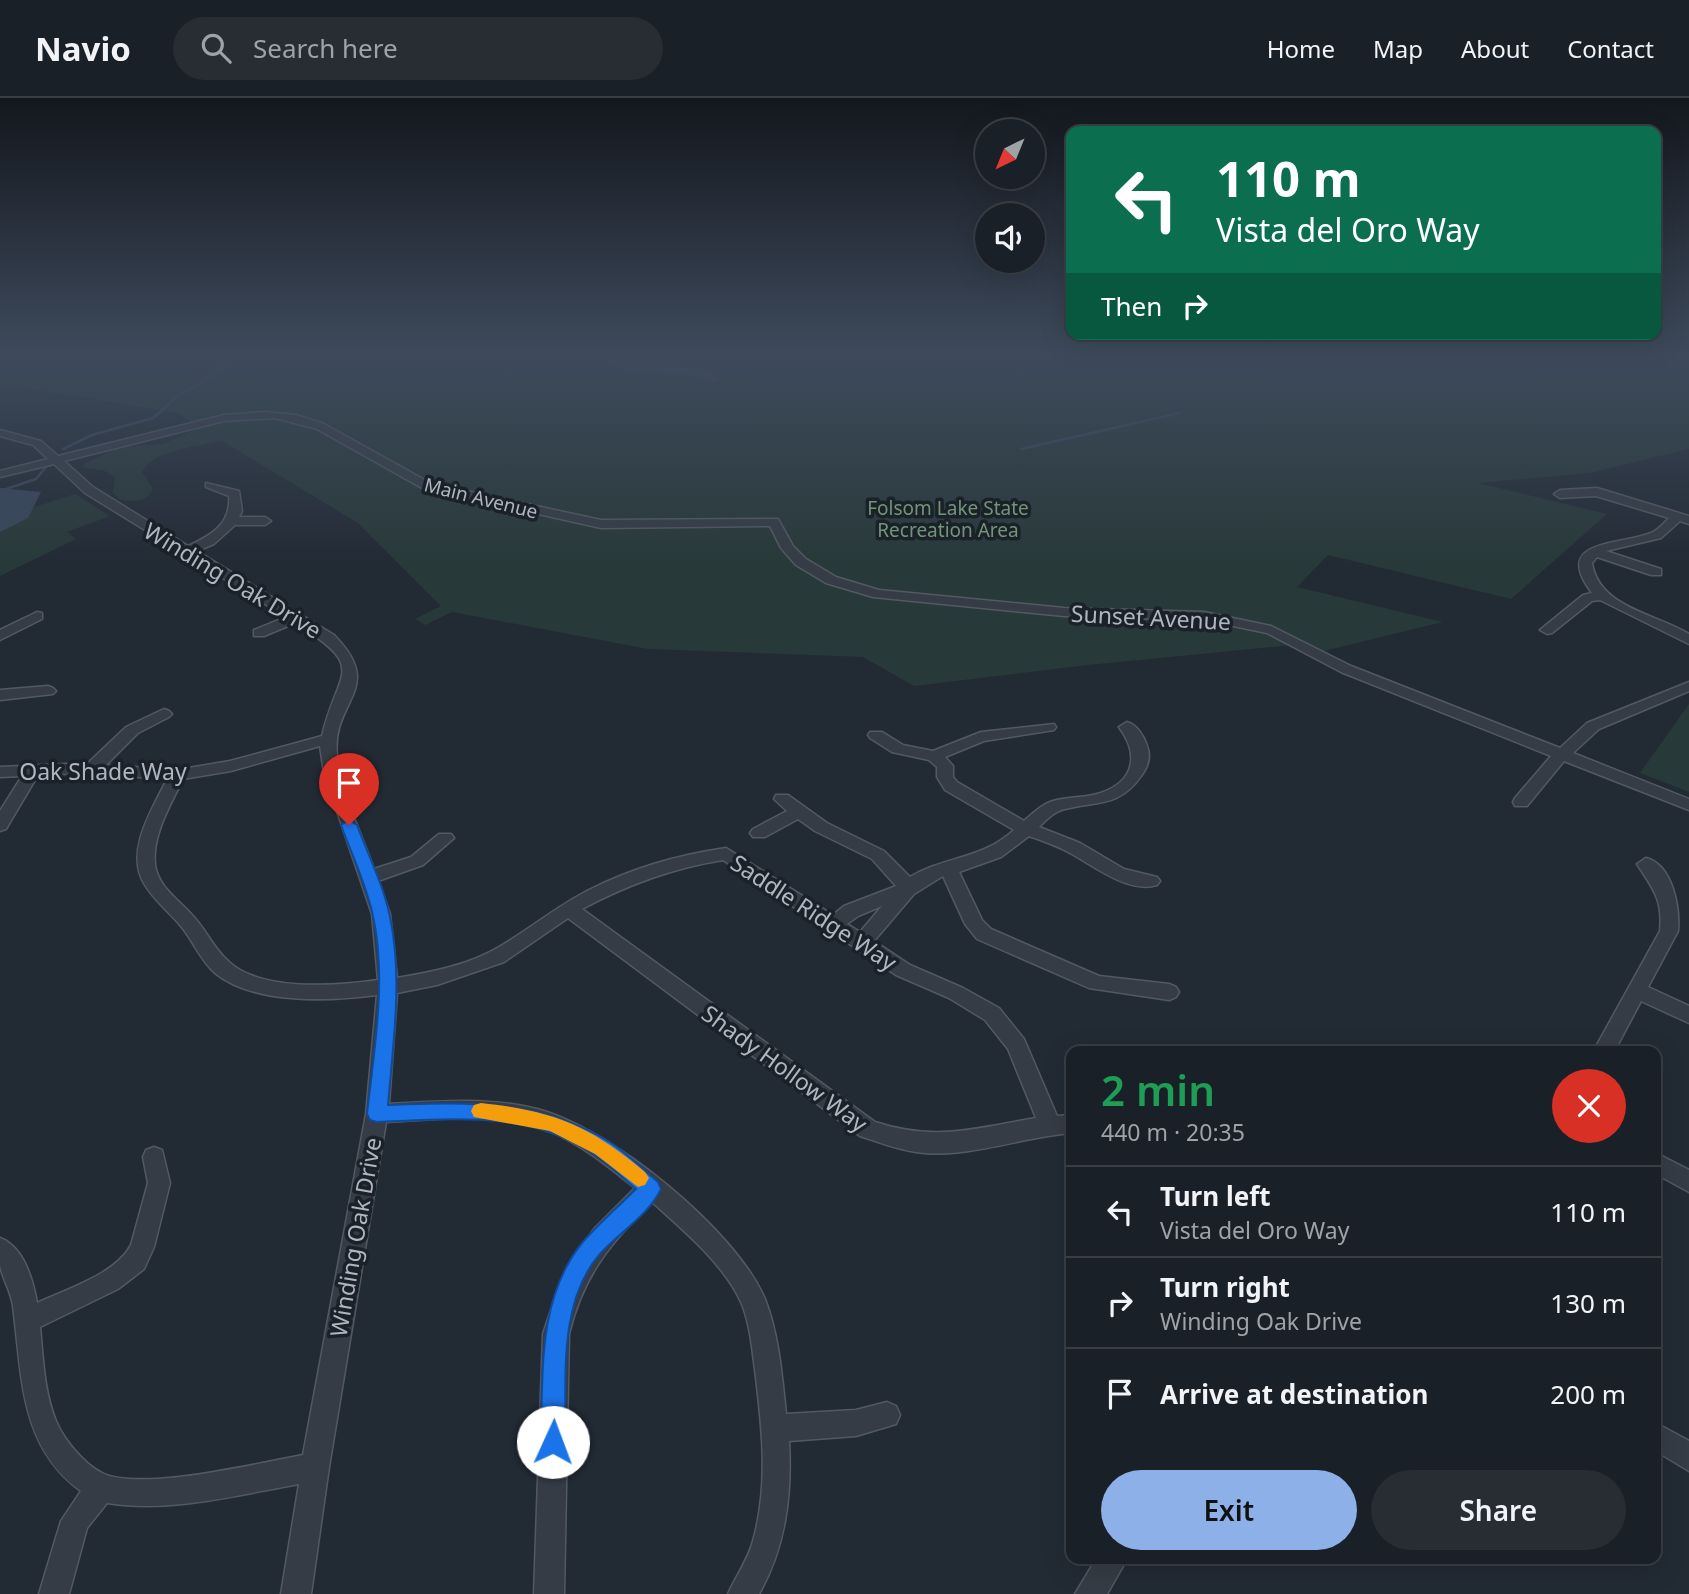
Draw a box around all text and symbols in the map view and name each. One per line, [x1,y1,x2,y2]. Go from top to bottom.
search box [173,17,663,80]
text: Navio [35,26,131,71]
icon: search [197,29,235,67]
text: Search here [253,30,398,66]
text: Home [1267,32,1335,65]
text: Map [1373,32,1423,65]
text: About [1461,32,1529,65]
text: Contact [1567,32,1654,65]
north arrow [975,119,1045,189]
map controls [975,119,1045,273]
text: 110 m [1216,145,1361,211]
icon: left [1101,154,1192,245]
button: sound [975,203,1045,273]
text: Vista del Oro Way [1216,208,1480,251]
icon: right [1176,287,1214,325]
text: Then [1101,288,1162,324]
street label: Main Avenue [421,471,541,525]
park label: Folsom Lake State Recreation Area [867,495,1029,543]
street label: Winding Oak Drive [138,514,328,646]
street label: Sunset Avenue [1070,597,1232,637]
pin [319,753,379,825]
street label: Oak Shade Way [19,755,187,787]
icon: arrive [330,764,368,802]
street label: Saddle Ridge Way [725,846,903,978]
street label: Shady Hollow Way [696,997,875,1139]
text: 2 min [1101,1061,1215,1118]
button: close [1552,1069,1626,1143]
text: 440 m · 20:35 [1101,1116,1245,1148]
street label: Winding Oak Drive [322,1135,388,1339]
text: Turn left [1160,1178,1271,1214]
icon: left [1101,1193,1139,1231]
text: 110 m [1550,1194,1626,1230]
text: Vista del Oro Way [1160,1214,1349,1246]
text: Turn right [1160,1269,1290,1305]
icon: right [1101,1284,1139,1322]
text: 130 m [1550,1285,1626,1321]
text: Winding Oak Drive [1160,1305,1362,1337]
icon: arrive [1101,1375,1139,1413]
text: Arrive at destination [1160,1376,1429,1412]
text: 200 m [1550,1376,1626,1412]
position arrow [516,1405,590,1479]
button: Exit [1101,1470,1357,1550]
button: Share [1371,1470,1626,1550]

